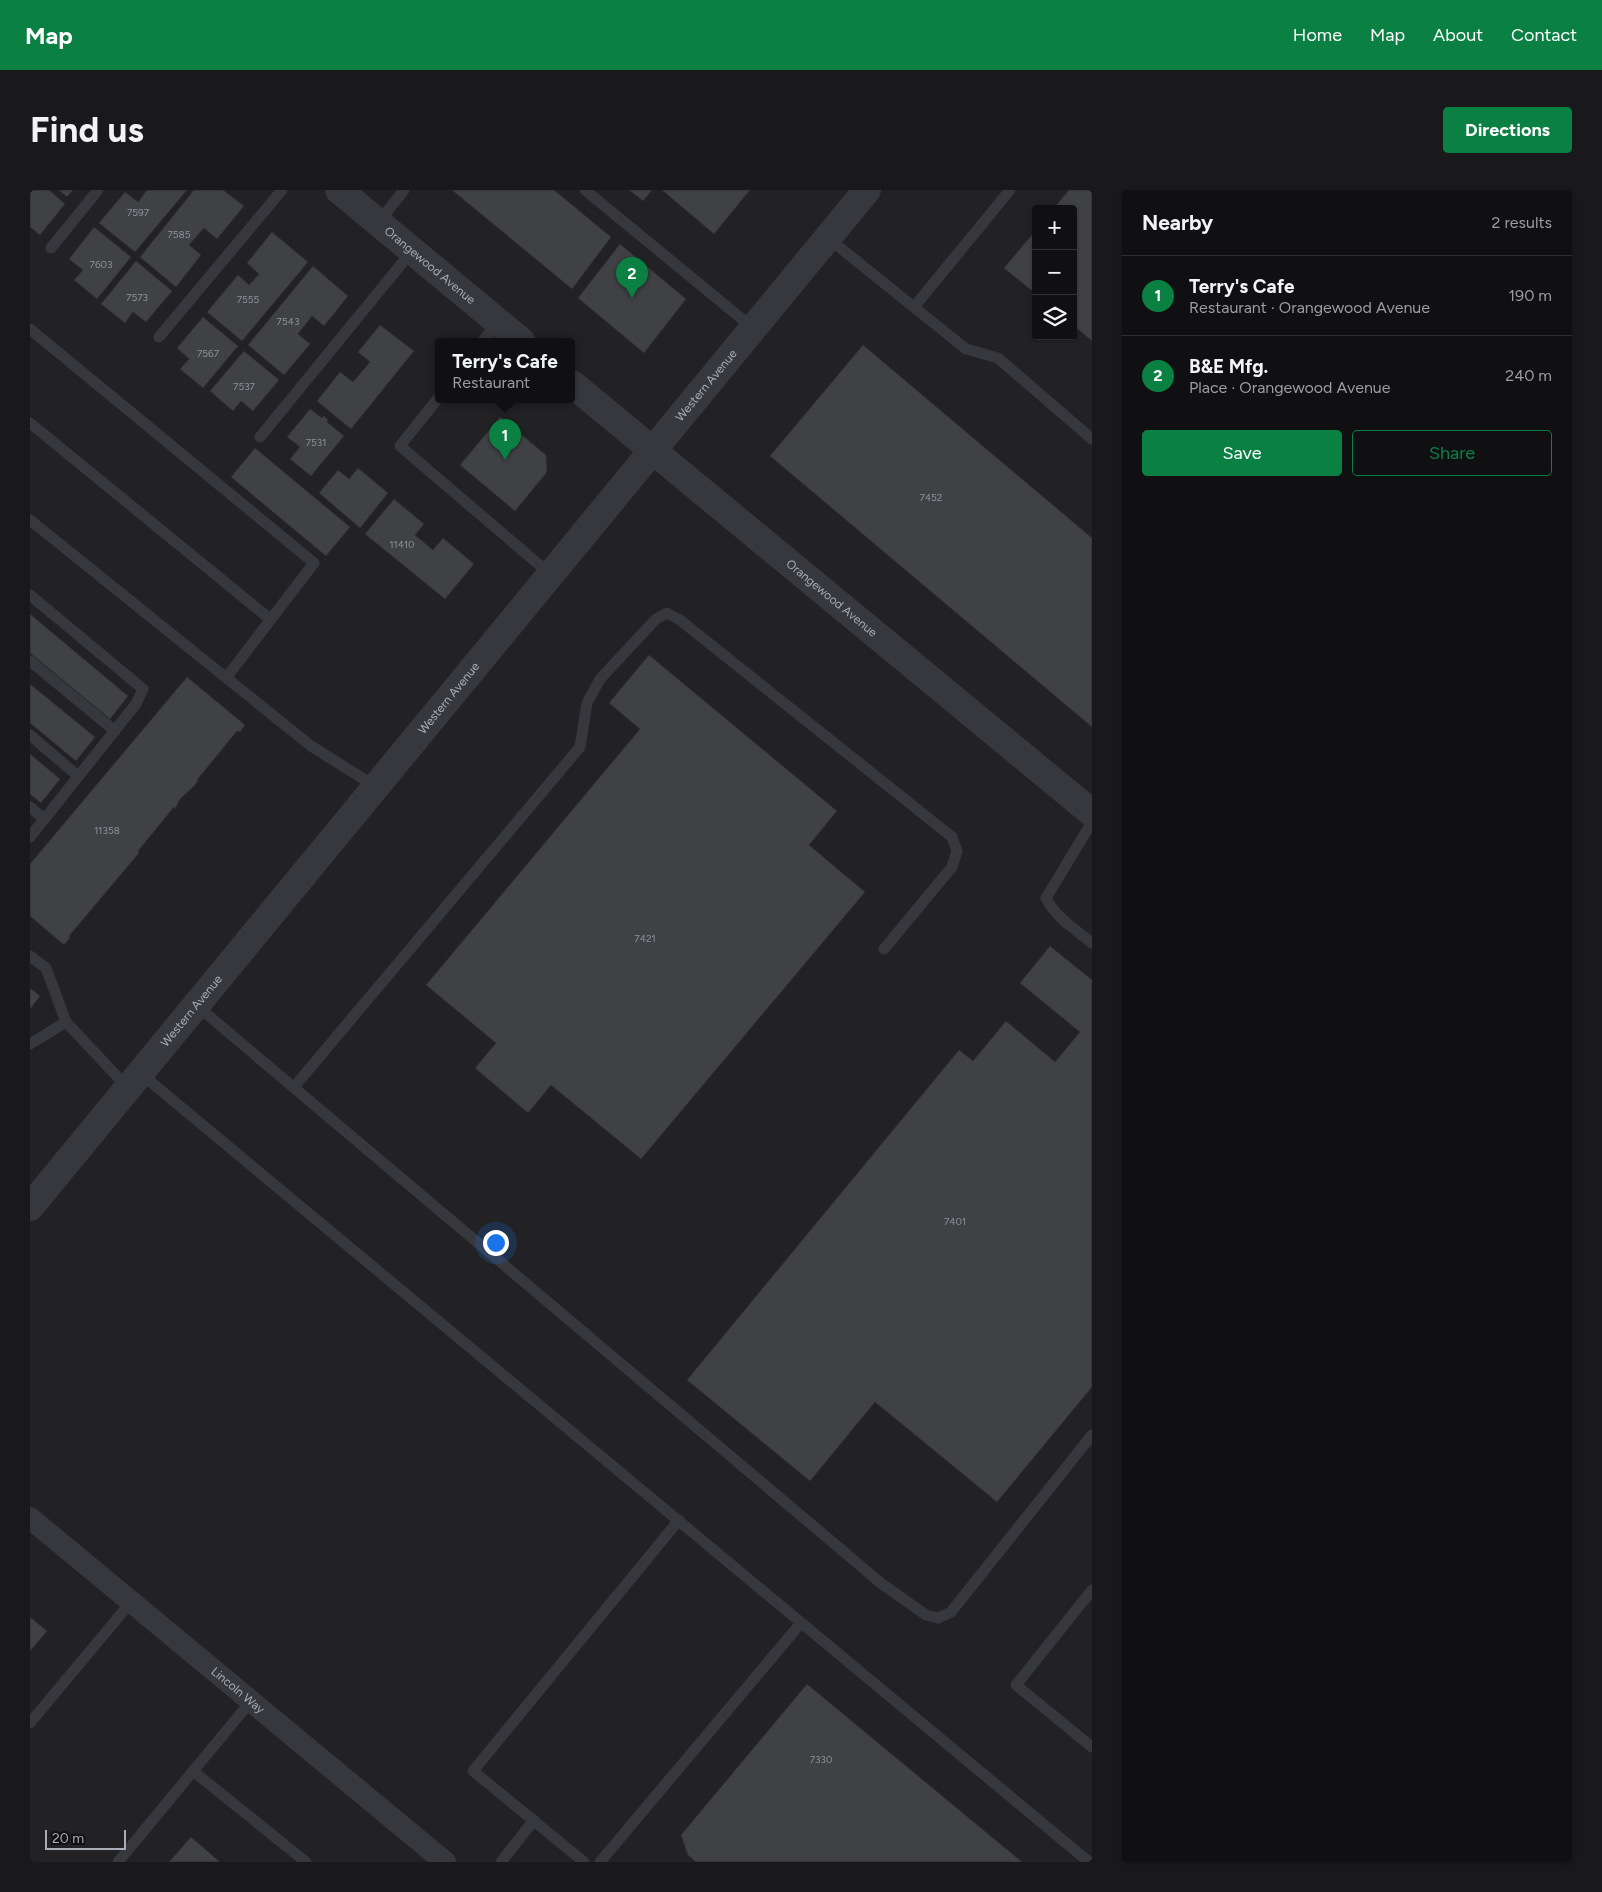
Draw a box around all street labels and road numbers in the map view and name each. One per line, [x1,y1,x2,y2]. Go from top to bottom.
street label: Orangewood Avenue [382,224,478,307]
street label: Western Avenue [673,346,740,424]
street label: Orangewood Avenue [783,557,880,640]
street label: Western Avenue [415,659,483,737]
street label: Western Avenue [158,972,225,1050]
street label: Lincoln Way [208,1664,268,1717]

